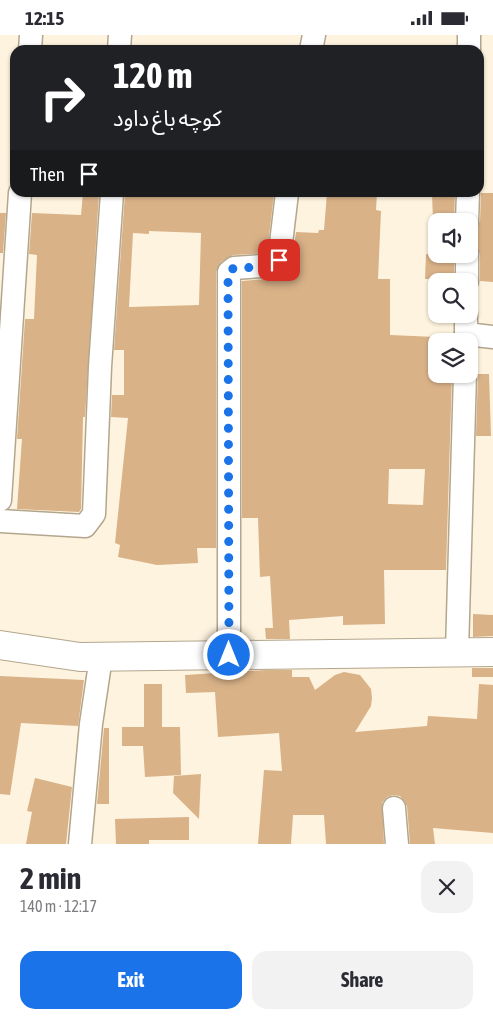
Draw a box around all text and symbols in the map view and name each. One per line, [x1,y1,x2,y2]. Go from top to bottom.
text: 12:15 [25,7,64,29]
text: 120 m [113,55,192,95]
icon: right [30,65,95,130]
text: کوچه باغ داود [113,105,222,131]
icon: arrive [75,160,103,188]
text: Then [30,163,65,185]
map controls [428,213,478,383]
button: sound [428,213,478,263]
pin [258,239,300,281]
icon: arrive [265,246,293,274]
button: search [428,273,478,323]
button: layers [428,333,478,383]
position arrow [202,628,254,680]
text: 2 min [20,861,81,895]
button: close [421,861,473,913]
text: 140 m · 12:17 [20,897,97,915]
button: Exit [20,951,242,1009]
button: Share [252,951,473,1009]

